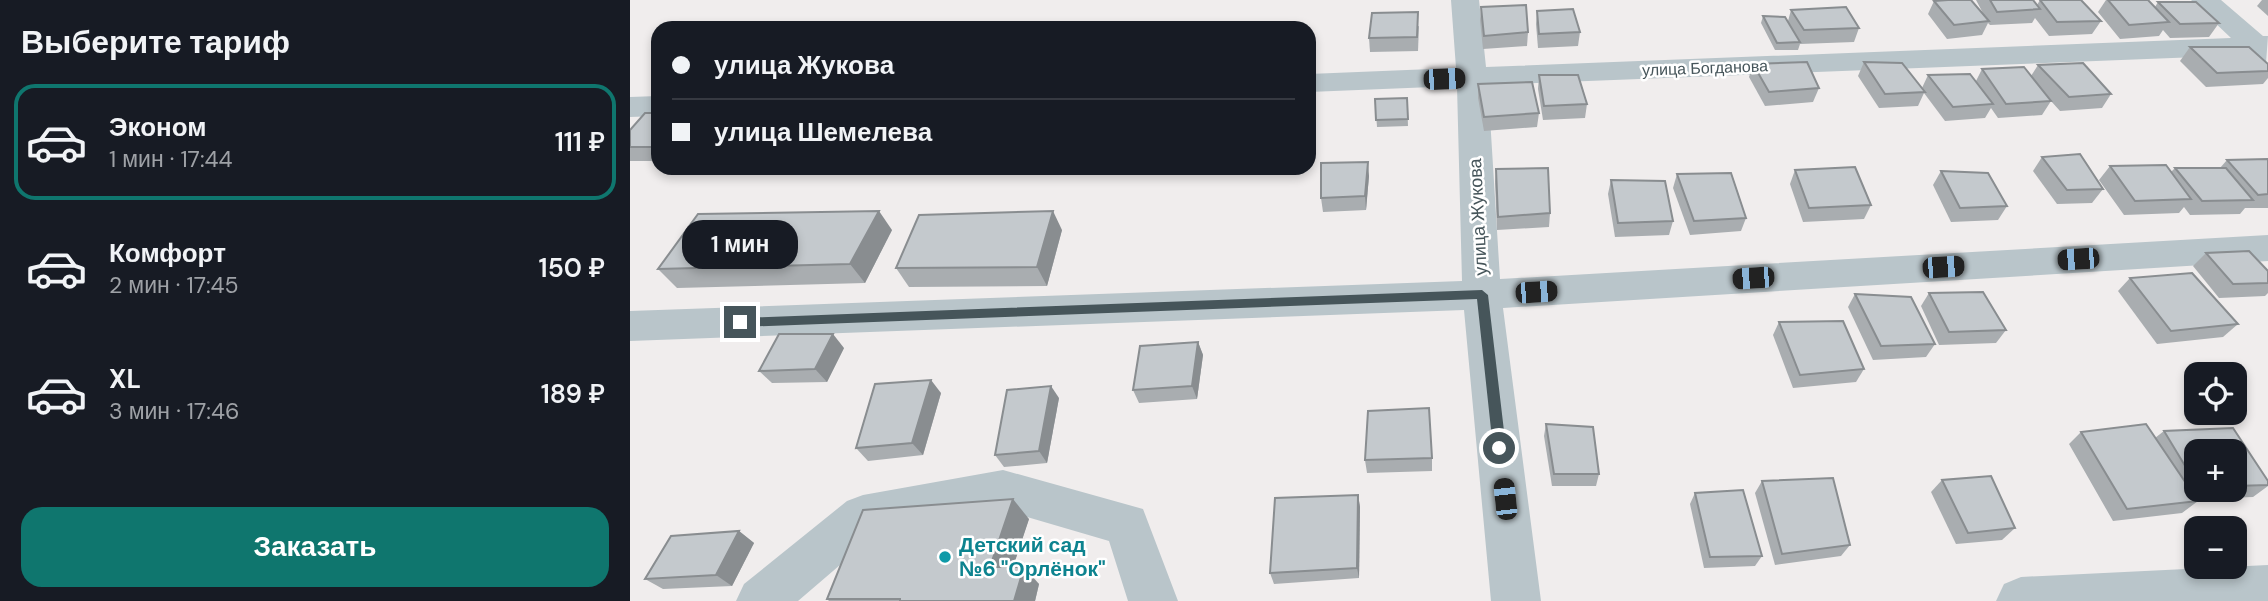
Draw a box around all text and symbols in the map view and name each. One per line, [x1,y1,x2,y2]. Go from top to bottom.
text: Выберите тариф [21,21,290,63]
text: улица Жукова [714,48,894,82]
street label: улица Богданова [1642,55,1768,81]
car [1423,68,1466,90]
text: Эконом [109,110,207,144]
icon: car [25,111,88,174]
text: улица Шемелева [714,115,932,149]
text: 111 ₽ [555,125,605,159]
text: 1 мин · 17:44 [109,144,232,174]
street label: улица Жукова [1463,157,1493,276]
callout: 1 мин [682,220,798,270]
text: 1 мин [711,229,769,259]
text: Комфорт [109,236,226,270]
icon: car [25,237,88,300]
car [2057,247,2100,271]
text: 150 ₽ [539,251,605,285]
car [1922,255,1965,279]
car [1732,266,1775,290]
text: 2 мин · 17:45 [109,270,239,300]
car [1515,280,1558,304]
route end [724,306,756,338]
text: XL [109,362,141,396]
map controls [2184,362,2247,579]
button: locate [2184,362,2247,425]
icon: car [25,363,88,426]
text: 189 ₽ [541,377,605,411]
text: 3 мин · 17:46 [109,396,239,426]
route start [1483,432,1515,464]
button: + [2184,439,2247,502]
car [1493,477,1518,521]
button: Заказать [21,507,609,587]
button: − [2184,516,2247,579]
place label: Детский сад №6 "Орлёнок" [959,531,1106,583]
marker: Детский сад №6 "Орлёнок" [937,549,953,565]

